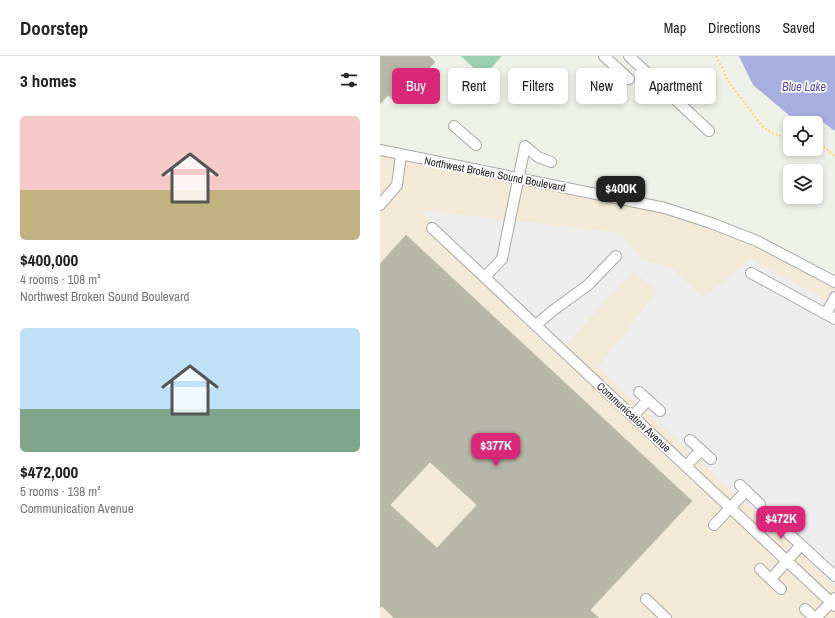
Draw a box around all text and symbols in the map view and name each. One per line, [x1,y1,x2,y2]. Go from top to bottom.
text: Doorstep [20,15,88,41]
text: Map [664,19,686,37]
text: Directions [708,19,760,37]
text: Saved [782,19,815,37]
chip: Buy [392,68,440,104]
chip: Rent [448,68,500,104]
chip: Filters [508,68,568,104]
chip: New [576,68,627,104]
chip: Apartment [635,68,716,104]
text: 3 homes [20,69,77,92]
icon: filters [338,69,360,91]
water label: Blue Lake [782,79,826,95]
map controls [783,116,823,204]
button: locate [783,116,823,156]
icon: home [154,142,226,214]
street label: Northwest Broken Sound Boulevard [423,153,567,195]
button: layers [783,164,823,204]
pin: $400K [593,176,649,210]
text: $400K [605,180,637,197]
text: $400,000 [20,248,78,271]
text: 4 rooms · 108 m² [20,271,101,288]
text: Northwest Broken Sound Boulevard [20,288,189,305]
icon: home [154,354,226,426]
street label: Communication Avenue [594,379,674,455]
pin: $377K [468,433,524,467]
text: $377K [480,437,512,454]
text: $472,000 [20,460,78,483]
text: 5 rooms · 138 m² [20,483,101,500]
text: Communication Avenue [20,500,134,517]
pin: $472K [753,506,809,540]
text: $472K [765,510,797,527]

